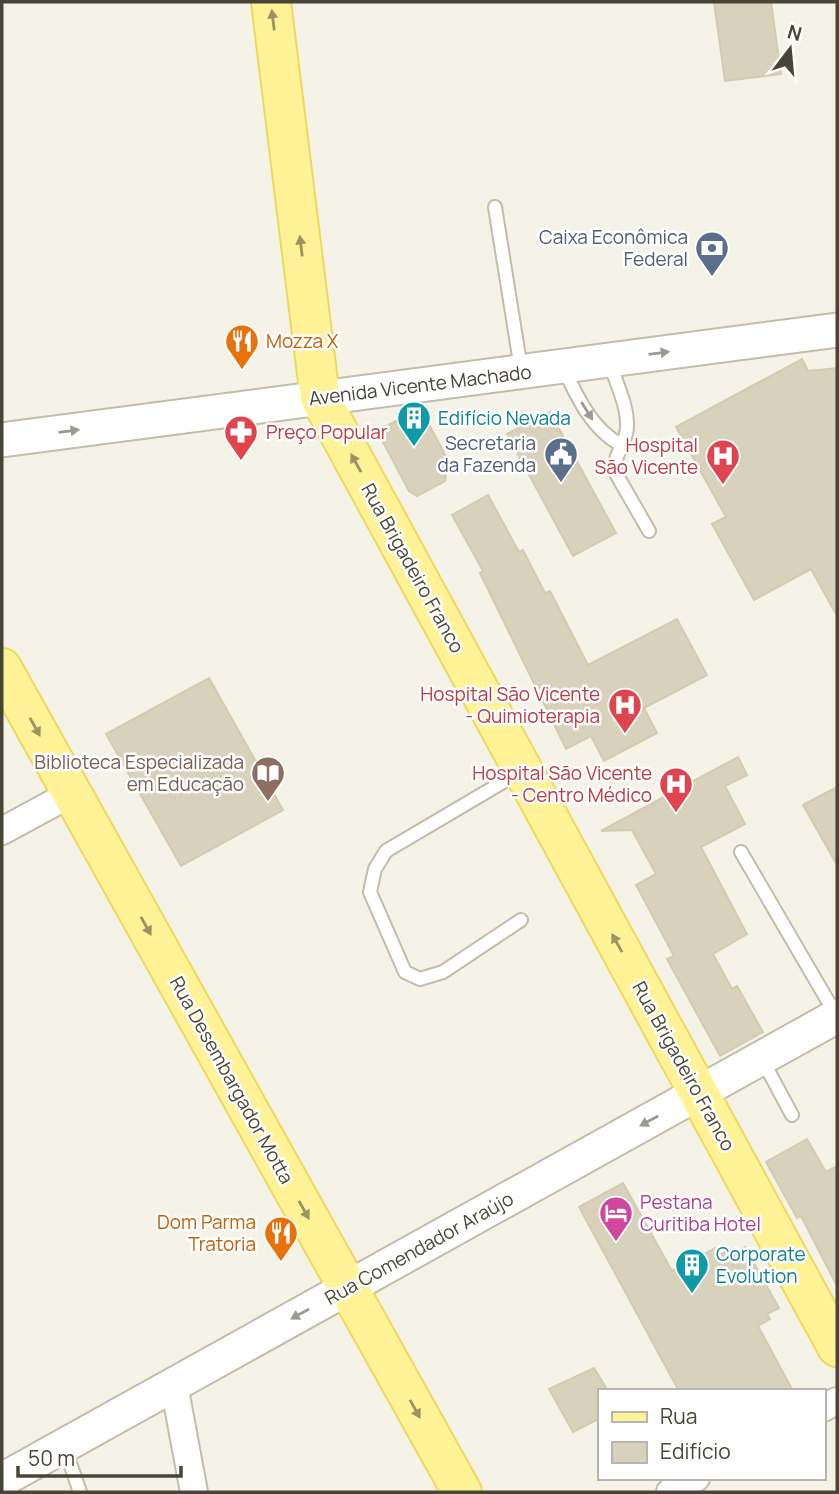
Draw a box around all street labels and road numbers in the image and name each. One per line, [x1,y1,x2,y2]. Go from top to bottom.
street label: Avenida Vicente Machado [307,358,533,412]
street label: Rua Brigadeiro Franco [356,479,470,657]
street label: Rua Desembargador Motta [164,972,300,1188]
street label: Rua Brigadeiro Franco [627,977,741,1155]
street label: Rua Comendador Araújo [320,1185,518,1311]

